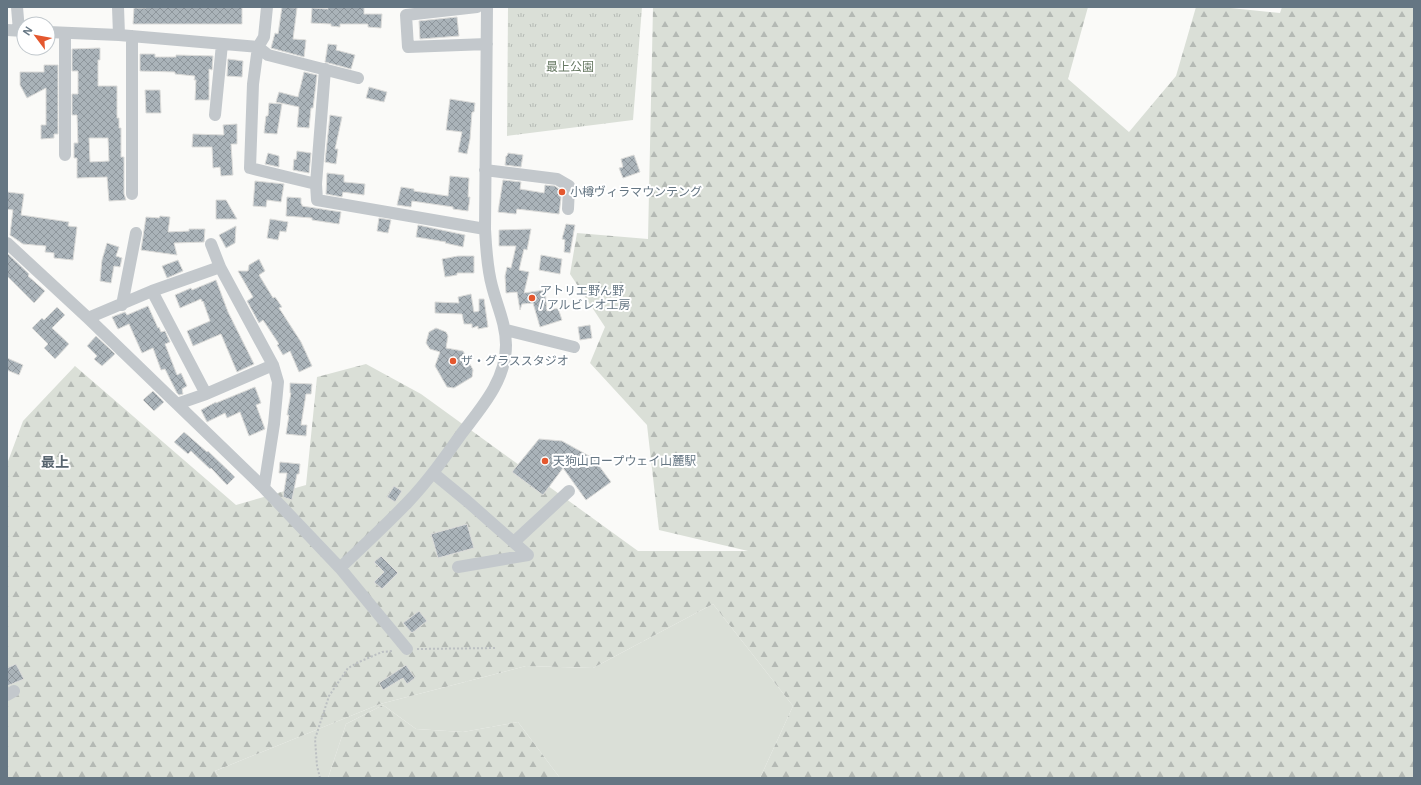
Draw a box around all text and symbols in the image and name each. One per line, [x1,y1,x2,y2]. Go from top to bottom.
north arrow [16,16,56,56]
text: N [20,24,35,37]
park label: 最上公園 [546,60,594,74]
place label: 小樽ヴィラマウンテング [570,185,702,199]
marker: 小樽ヴィラマウンテング [557,187,567,197]
place label: アトリエ野ん野 / アルビレオ工房 [540,284,631,312]
marker: アトリエ野ん野 / アルビレオ工房 [527,293,537,303]
place label: ザ・グラススタジオ [461,354,569,368]
marker: ザ・グラススタジオ [448,356,458,366]
district label: 最上 [41,454,69,470]
place label: 天狗山ロープウェイ山麓駅 [553,454,696,468]
marker: 天狗山ロープウェイ山麓駅 [540,456,550,466]

